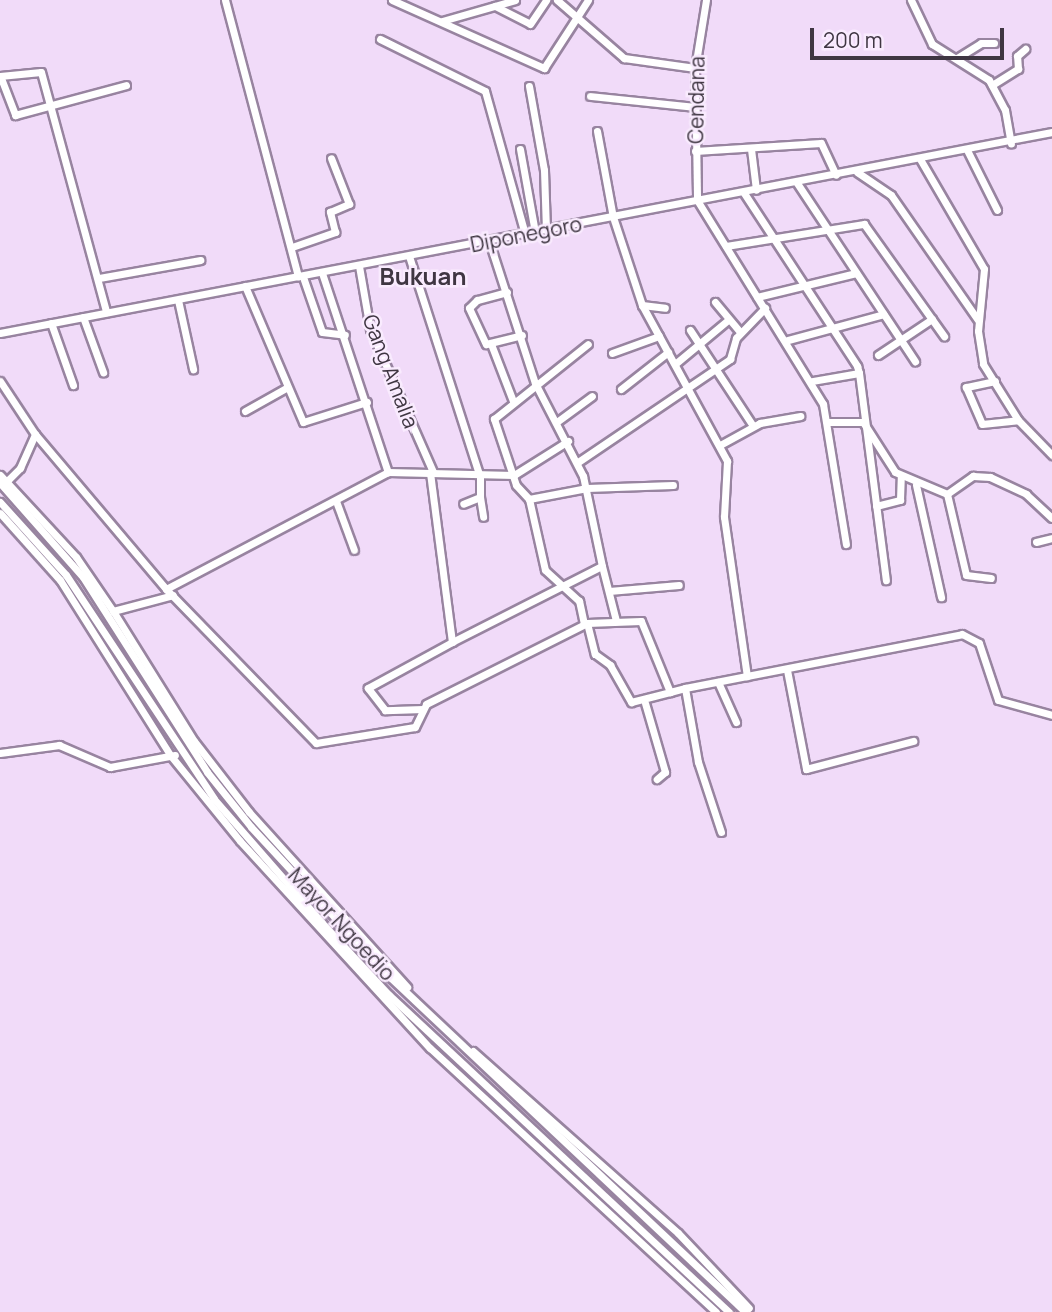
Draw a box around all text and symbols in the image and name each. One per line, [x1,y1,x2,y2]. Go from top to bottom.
scale bar [814,14,1008,58]
text: 200 m [823,26,883,54]
street label: Cendana [683,56,709,144]
street label: Diponegoro [468,211,584,257]
district label: Bukuan [380,262,466,290]
street label: Gang Amalia [358,311,424,431]
street label: Mayor Ngoedio [283,862,401,986]

